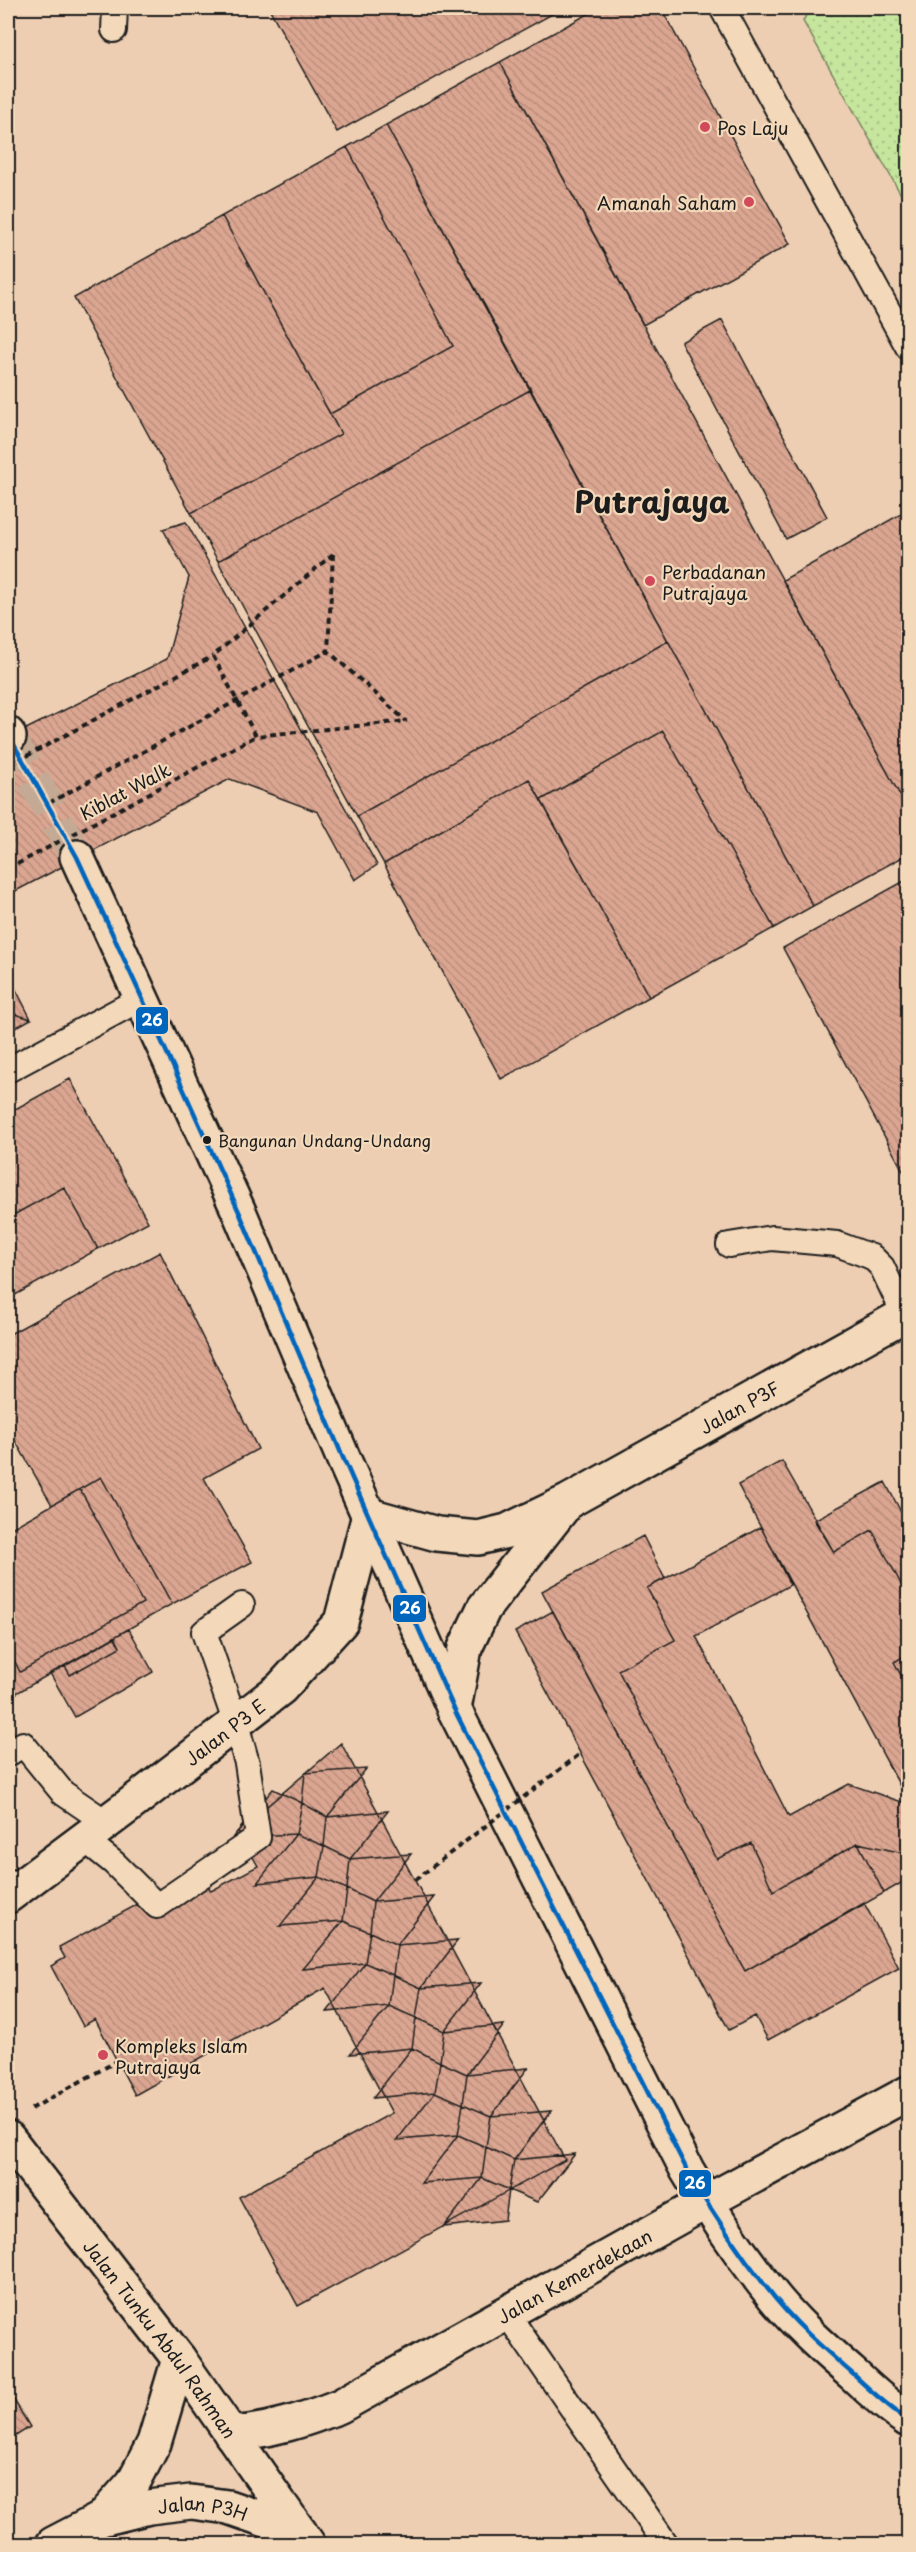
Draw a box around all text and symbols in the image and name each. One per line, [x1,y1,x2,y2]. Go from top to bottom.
place label: Pos Laju [717,114,788,141]
marker: Pos Laju [698,120,712,134]
place label: Amanah Saham [597,189,737,216]
marker: Amanah Saham [742,195,756,209]
district label: Putrajaya [574,478,730,523]
place label: Perbadanan Putrajaya [662,558,766,606]
marker: Perbadanan Putrajaya [643,574,657,588]
street label: Kiblat Walk [74,756,176,826]
line badge: 26 [135,1006,169,1035]
text: 26 [141,1007,163,1031]
place label: Bangunan Undang-Undang [218,1128,431,1152]
marker: Bangunan Undang-Undang [201,1134,213,1146]
street label: Jalan P3F [694,1374,784,1440]
line badge: 26 [392,1594,427,1623]
text: 26 [399,1595,421,1619]
street label: Jalan P3 E [179,1692,271,1771]
place label: Kompleks Islam Putrajaya [115,2032,248,2080]
marker: Kompleks Islam Putrajaya [96,2048,110,2062]
line badge: 26 [678,2169,712,2198]
text: 26 [684,2170,706,2194]
street label: Jalan Kemerdekaan [492,2222,656,2330]
street label: Jalan Tunku Abdul Rahman [78,2233,244,2443]
street label: Jalan P3H [156,2488,252,2526]

